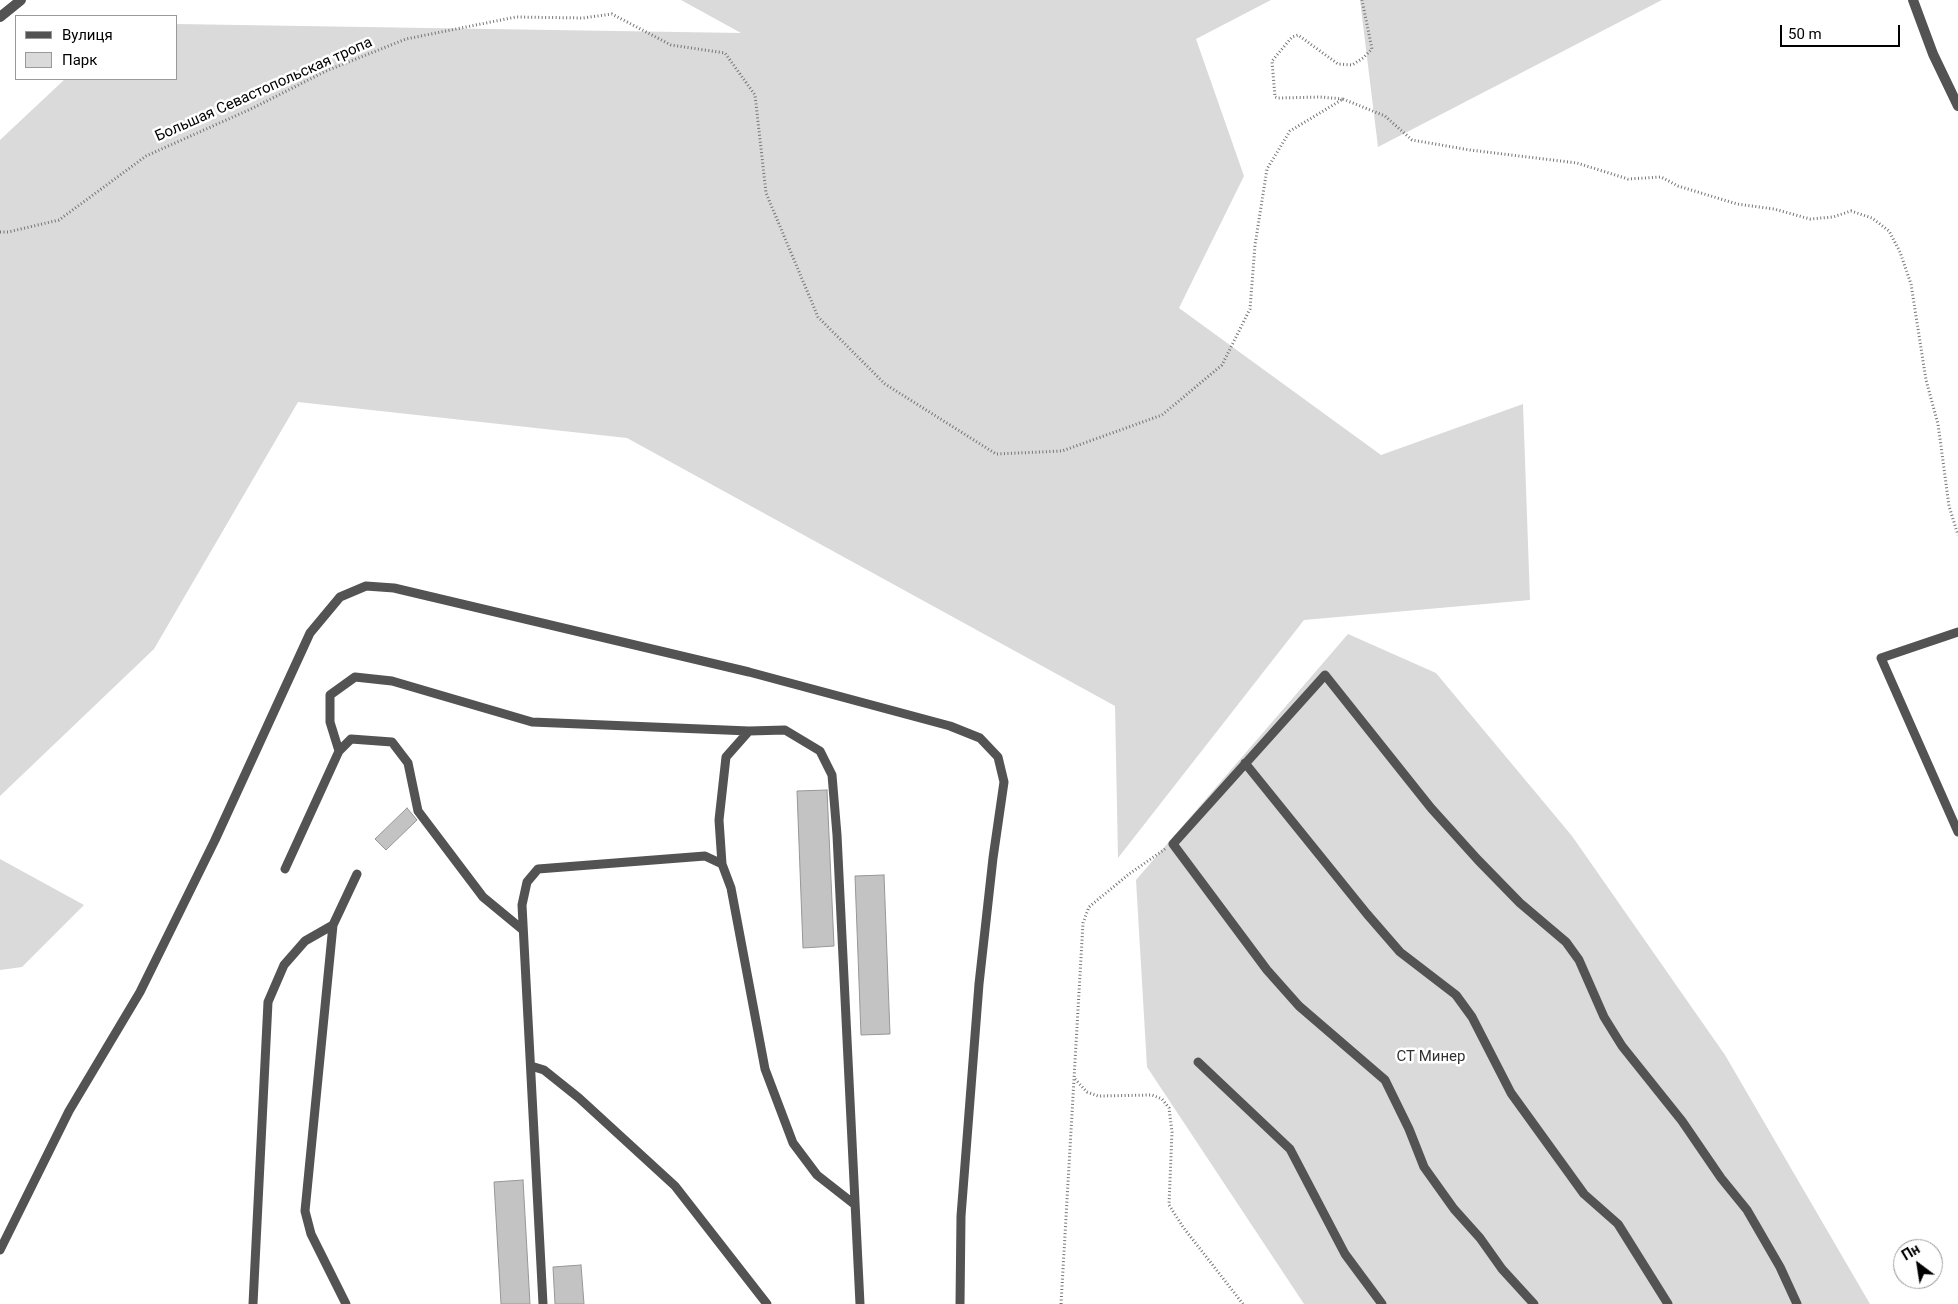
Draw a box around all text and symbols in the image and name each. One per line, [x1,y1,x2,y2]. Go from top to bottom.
legend [15,15,178,80]
scale bar [1783,15,1903,47]
text: 50 m [1788,25,1822,43]
text: Вулиця [62,26,113,44]
street label: Большая Севастопольская тропа [153,34,375,146]
text: Парк [62,51,97,69]
park label: СТ Минер [1396,1048,1466,1066]
north arrow [1893,1239,1943,1289]
text: Пн [1899,1241,1923,1263]

